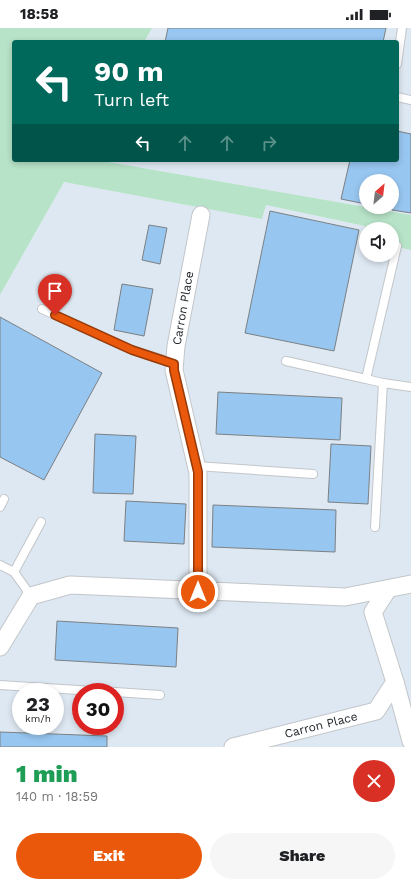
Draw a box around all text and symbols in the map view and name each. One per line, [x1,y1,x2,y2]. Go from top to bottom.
text: 18:58 [20,5,59,23]
text: 90 m [94,55,164,88]
icon: left [28,56,80,108]
text: Turn left [94,89,169,110]
icon: left [132,132,154,154]
icon: ahead [174,132,196,154]
icon: ahead [216,132,238,154]
icon: right [258,132,280,154]
north arrow [359,174,399,214]
map controls [359,174,399,262]
button: sound [359,222,399,262]
street label: Carron Place [170,270,196,346]
pin [38,274,72,315]
icon: arrive [44,280,66,302]
position arrow [177,571,219,613]
speed limit sign: 30 [72,683,124,735]
text: 23 [26,692,50,716]
street label: Carron Place [283,709,359,741]
text: km/h [25,713,51,724]
text: 1 min [16,760,78,788]
button: close [353,760,395,802]
text: 140 m · 18:59 [16,789,98,804]
button: Exit [16,833,202,879]
button: Share [210,833,395,879]

